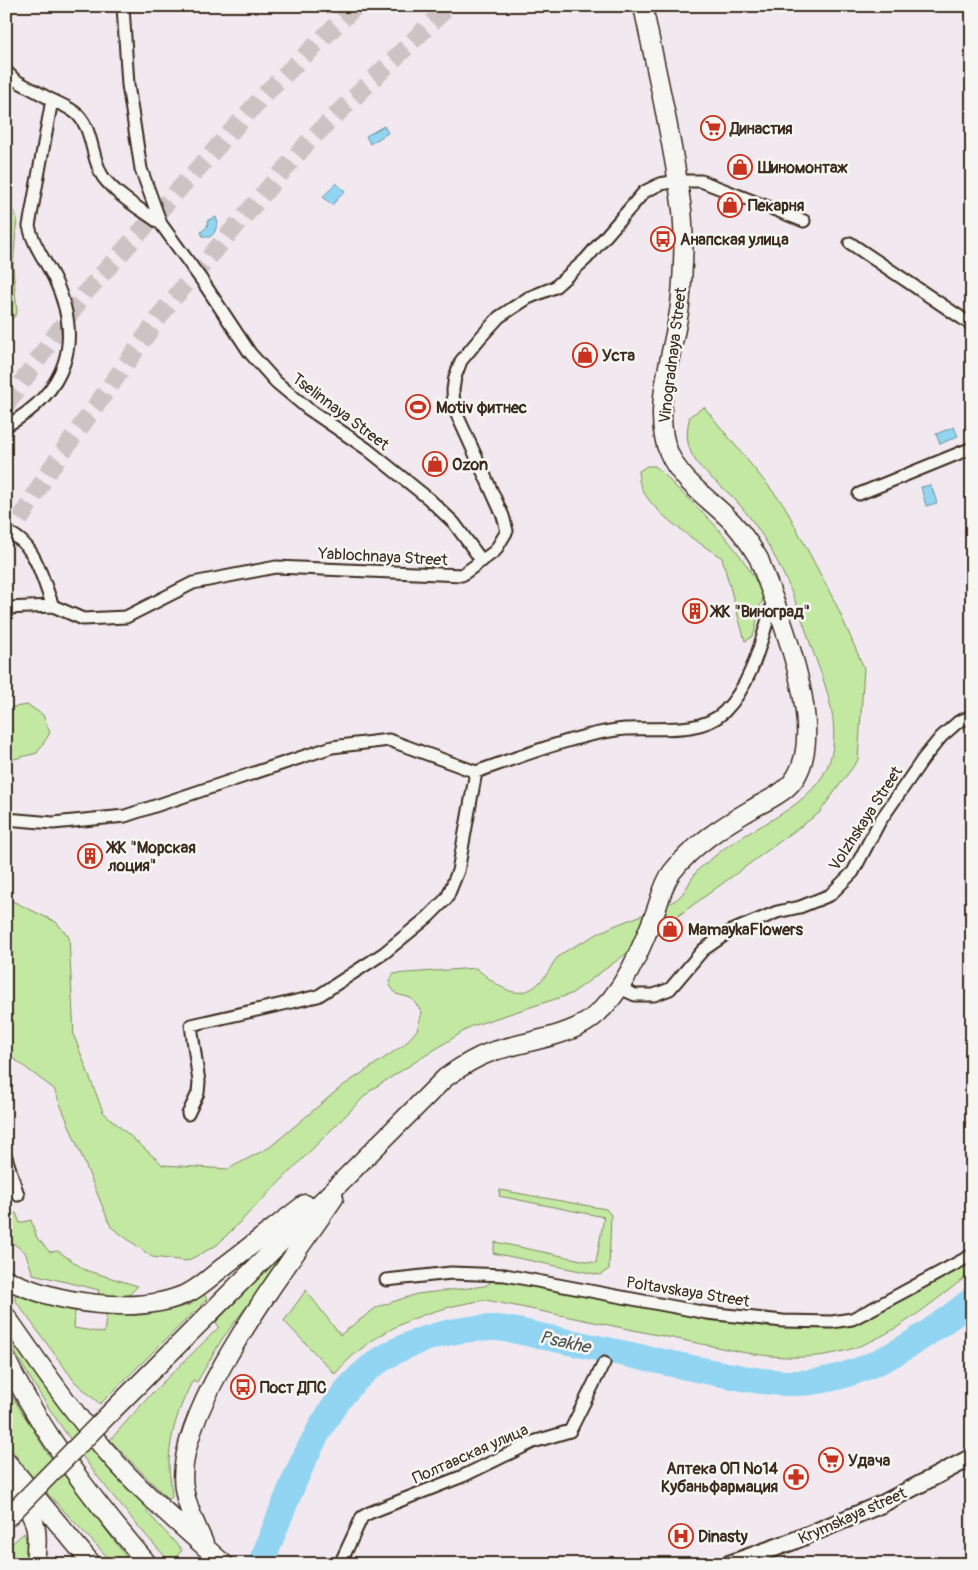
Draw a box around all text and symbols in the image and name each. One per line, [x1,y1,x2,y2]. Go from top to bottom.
supermarket icon: Династия [700,115,726,141]
place label: Династия [729,119,793,139]
shop icon: Шиномонтаж [727,154,753,180]
place label: Шиномонтаж [757,158,848,178]
shop icon: Пекарня [717,192,743,218]
place label: Пекарня [748,196,805,216]
bus stop icon: Анапская улица [650,226,676,252]
place label: Анапская улица [680,230,789,250]
street label: Vinogradnaya Street [655,285,691,424]
shop icon: Уста [572,342,598,368]
place label: Уста [602,346,635,366]
street label: Tselinnaya Street [288,369,393,455]
sports icon: Motiv фитнес [405,394,431,420]
place label: Motiv фитнес [436,398,527,418]
shop icon: Ozon [422,451,448,477]
place label: Ozon [452,455,488,475]
street label: Yablochnaya Street [317,544,449,570]
building icon: ЖК "Виноград" [682,598,708,624]
place label: ЖК "Виноград" [709,602,810,622]
street label: Volzhskaya Street [825,762,907,874]
place label: ЖК "Морская лоция" [105,838,196,876]
building icon: ЖК "Морская лоция" [77,843,103,869]
shop icon: MamaykaFlowers [657,916,683,942]
place label: MamaykaFlowers [688,920,804,940]
street label: Poltavskaya Street [625,1272,752,1312]
water label: Psakhe [537,1326,594,1359]
bus stop icon: Пост ДПС [230,1374,256,1400]
place label: Пост ДПС [260,1378,327,1398]
street label: Полтавская улица [409,1419,531,1488]
supermarket icon: Удача [818,1447,844,1473]
place label: Удача [848,1451,891,1471]
place label: Аптека ОП №14 Кубаньфармация [661,1459,779,1497]
pharmacy icon: Аптека ОП №14 Кубаньфармация [783,1464,809,1490]
street label: Krymskaya street [795,1483,910,1549]
hospital icon: Dinasty [668,1523,694,1549]
place label: Dinasty [698,1527,748,1547]

